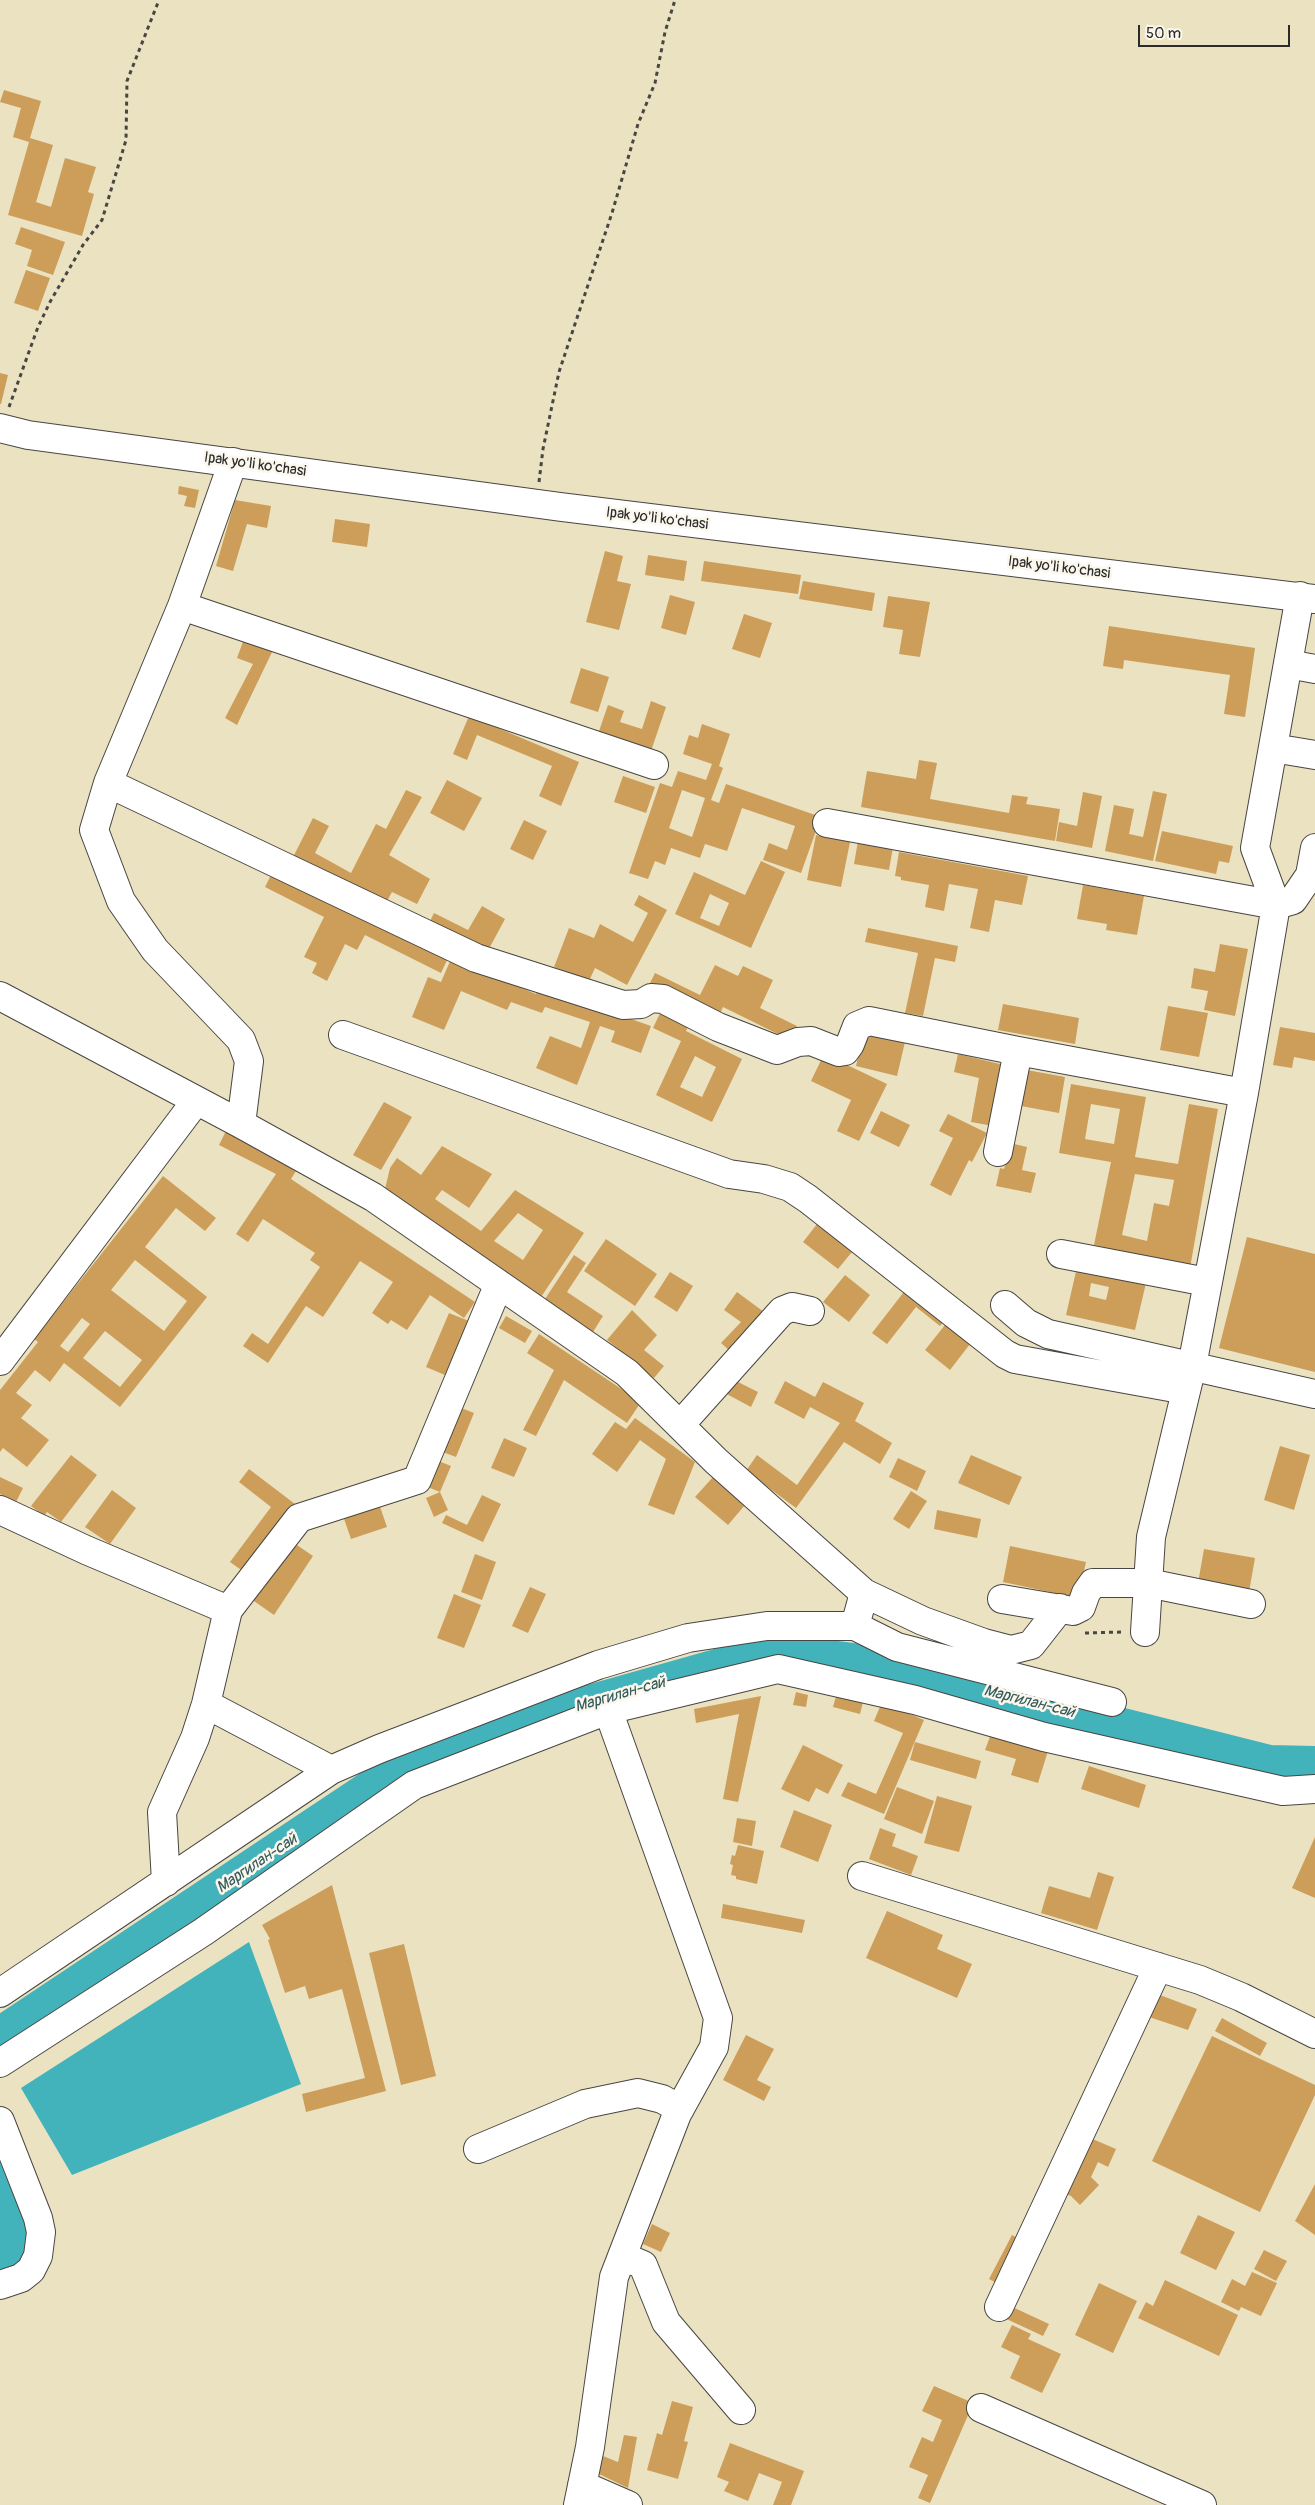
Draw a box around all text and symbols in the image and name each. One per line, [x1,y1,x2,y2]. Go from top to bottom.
scale bar [1140,15,1292,47]
text: 50 m [1146,24,1181,43]
street label: Ipak yo'li ko'chasi [203,449,307,481]
street label: Ipak yo'li ko'chasi [605,504,709,534]
street label: Ipak yo'li ko'chasi [1007,553,1111,583]
water label: Маргилан-сай [573,1673,667,1717]
water label: Маргилан-сай [982,1681,1076,1723]
water label: Маргилан-сай [213,1830,301,1898]

